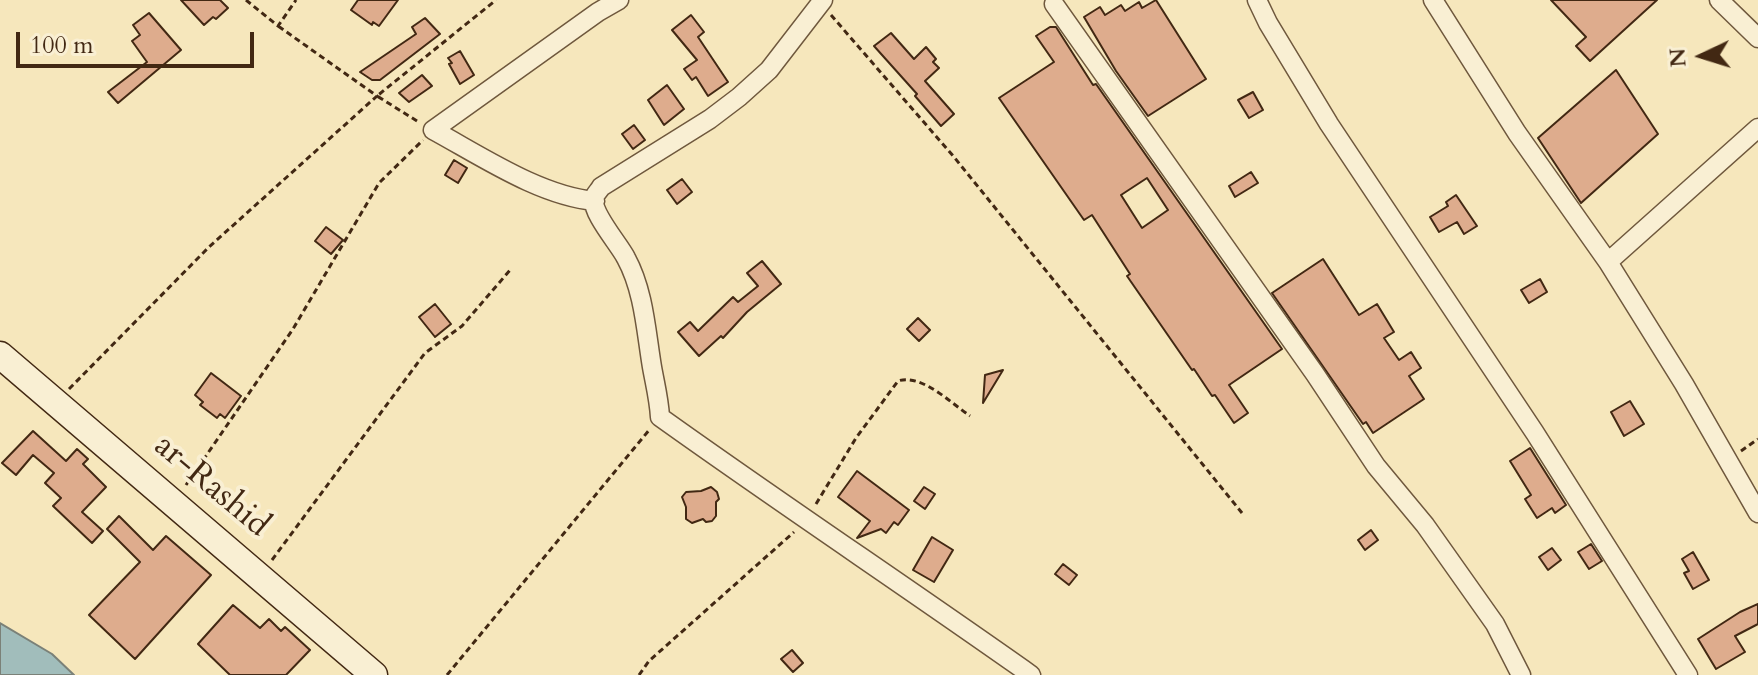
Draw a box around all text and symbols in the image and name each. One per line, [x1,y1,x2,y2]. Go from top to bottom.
scale bar [20,16,258,66]
north arrow [1662,16,1742,96]
text: 100 m [30,29,94,62]
text: N [1662,47,1694,68]
street label: ar-Rashid [145,427,277,547]

